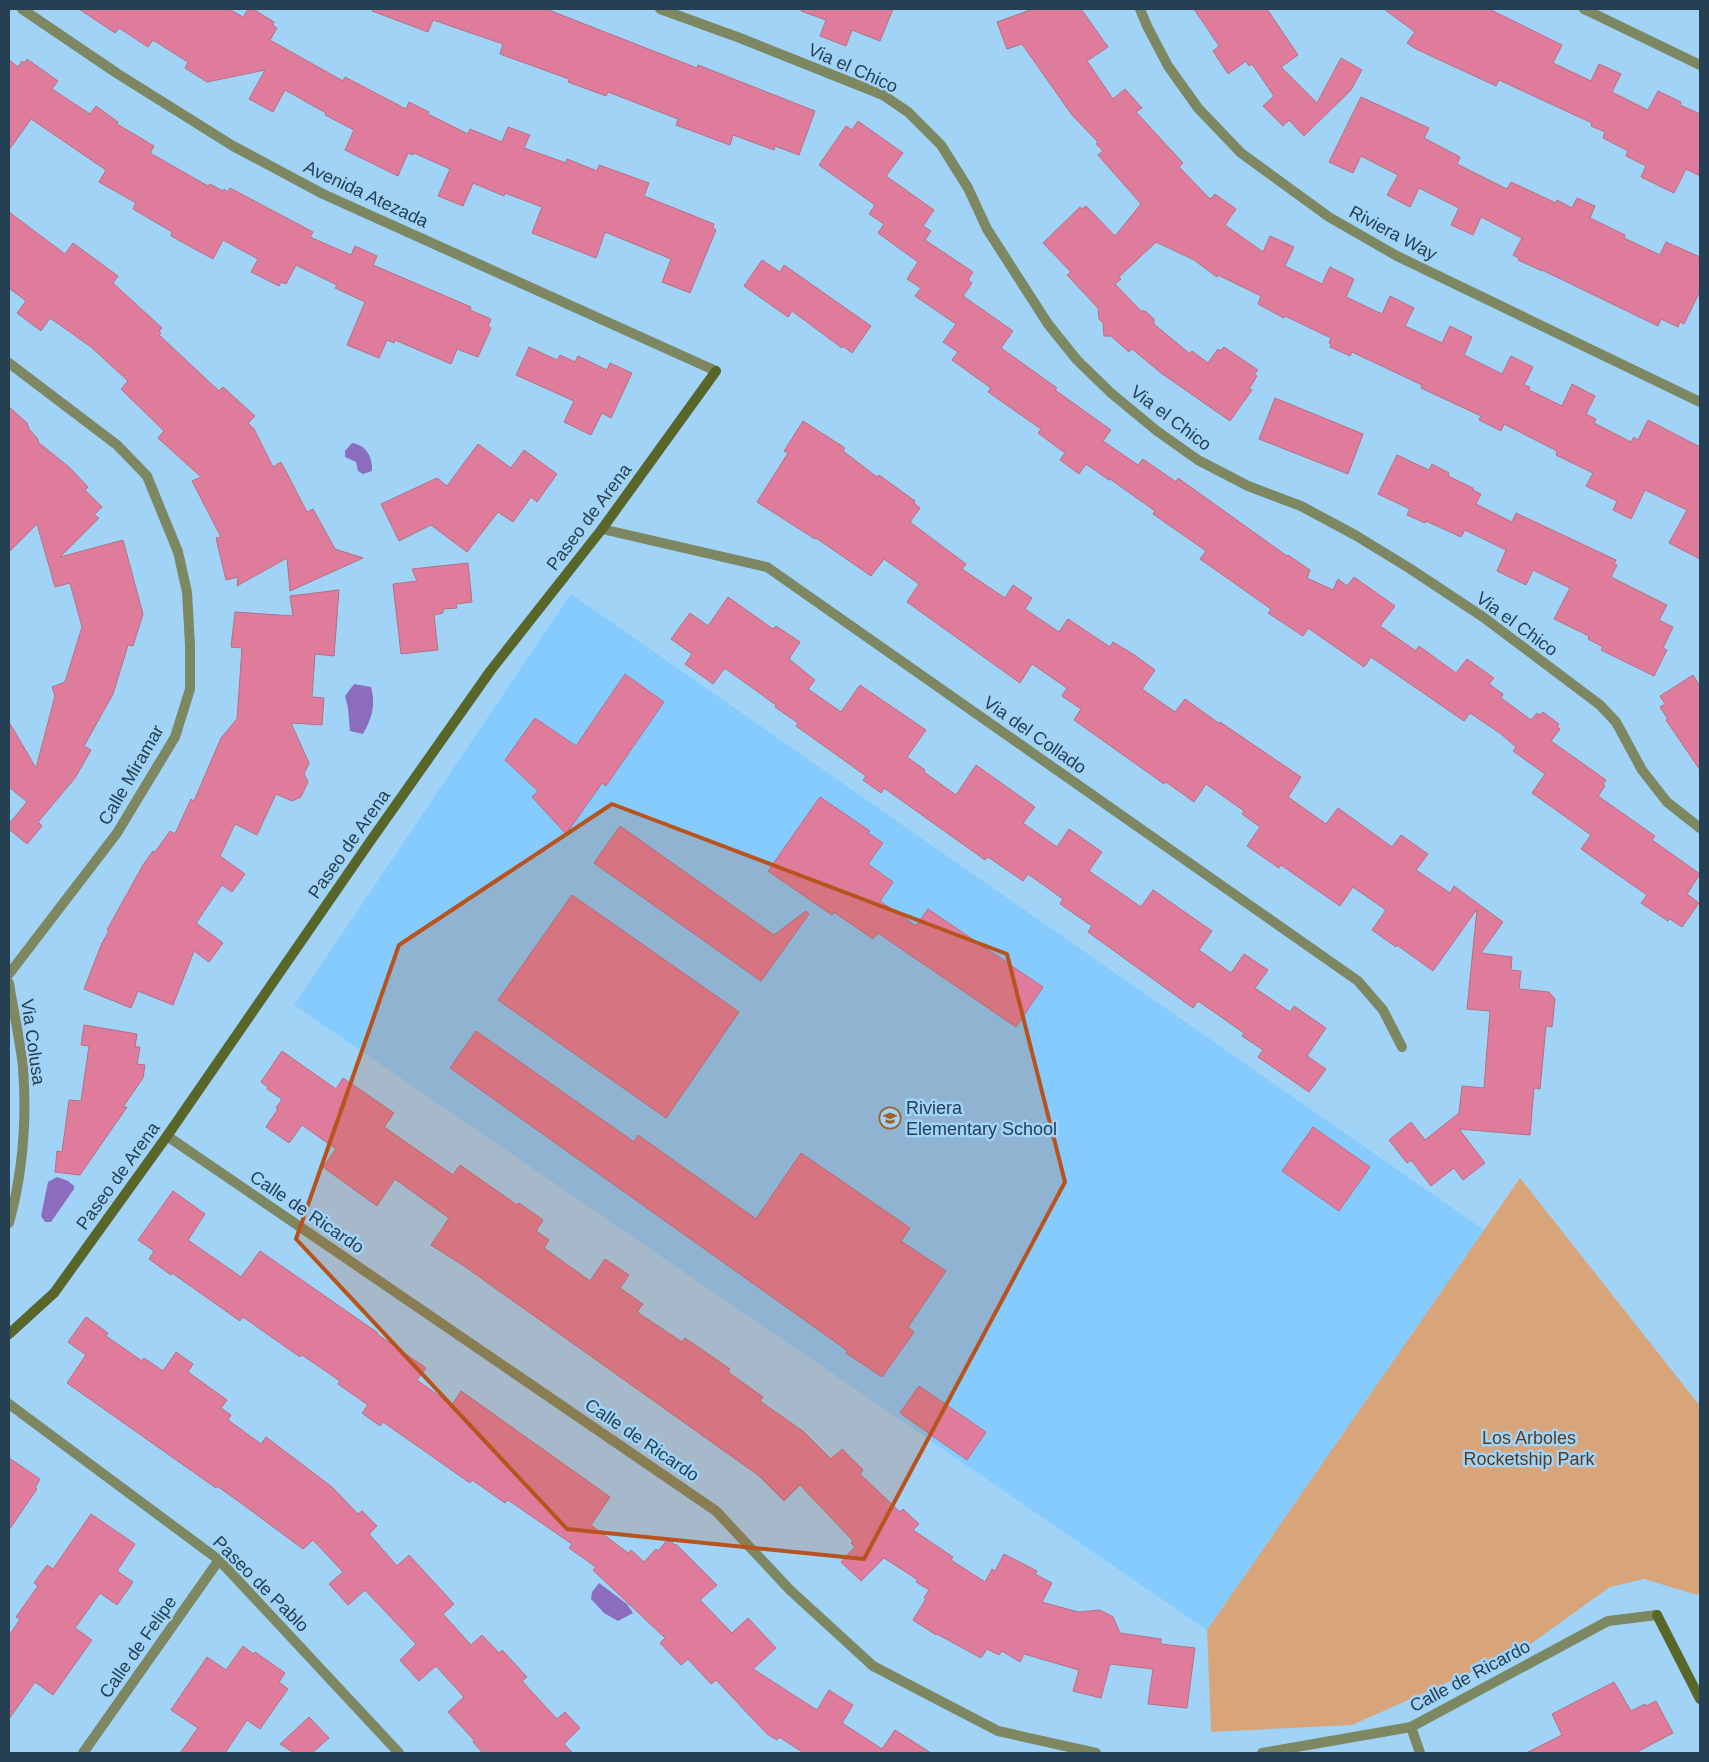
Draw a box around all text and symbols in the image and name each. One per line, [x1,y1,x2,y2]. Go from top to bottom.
street label: Via el Chico [805,39,901,97]
street label: Avenida Atezada [301,156,432,232]
street label: Riviera Way [1346,202,1440,264]
street label: Via el Chico [1127,381,1215,455]
street label: Paseo de Arena [542,459,636,574]
street label: Via el Chico [1472,588,1562,660]
street label: Via del Collado [980,692,1090,778]
street label: Calle Miramar [94,721,168,829]
street label: Paseo de Arena [304,785,394,902]
street label: Via Colusa [17,998,49,1087]
place label: Riviera Elementary School [906,1098,1057,1139]
school or university icon: Riviera Elementary School [878,1106,902,1130]
street label: Paseo de Arena [72,1118,164,1234]
street label: Calle de Ricardo [246,1167,368,1257]
street label: Calle de Ricardo [581,1395,703,1485]
park label: Los Arboles Rocketship Park [1463,1428,1596,1469]
street label: Paseo de Pablo [209,1532,313,1636]
street label: Calle de Felipe [95,1592,181,1702]
street label: Calle de Ricardo [1407,1636,1533,1716]

